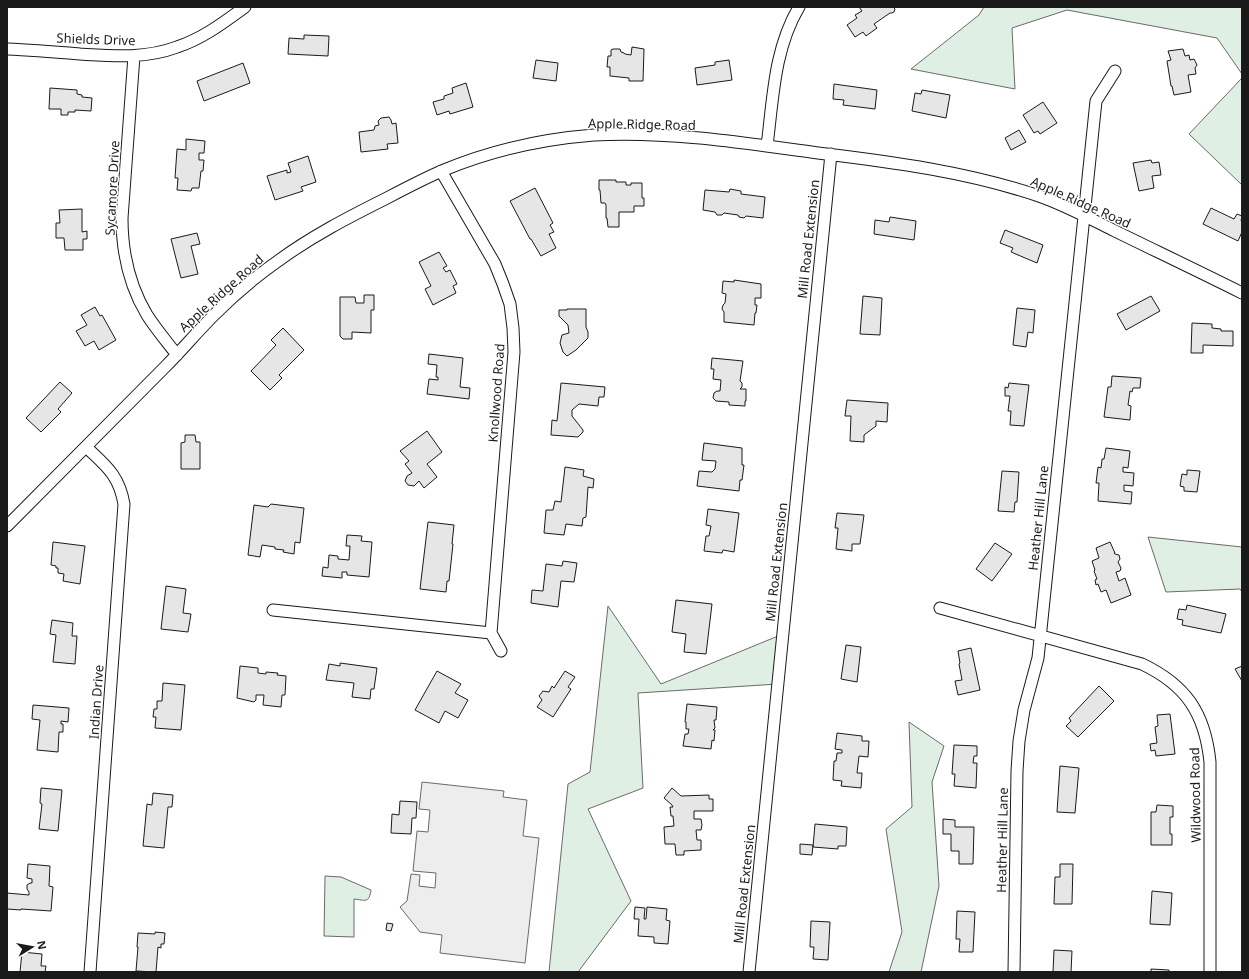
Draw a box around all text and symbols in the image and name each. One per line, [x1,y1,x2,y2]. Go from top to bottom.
street label: Shields Drive [56,29,136,49]
street label: Apple Ridge Road [588,114,696,134]
street label: Sycamore Drive [101,140,123,236]
street label: Apple Ridge Road [1028,172,1134,232]
street label: Mill Road Extension [793,179,823,299]
street label: Apple Ridge Road [175,250,267,336]
street label: Knollwood Road [484,343,508,443]
street label: Heather Hill Lane [1024,465,1052,571]
street label: Mill Road Extension [761,502,791,622]
street label: Indian Drive [84,664,108,740]
street label: Wildwood Road [1185,747,1205,843]
street label: Heather Hill Lane [992,787,1012,893]
street label: Mill Road Extension [729,824,759,944]
north arrow [12,927,52,967]
text: N [34,939,51,951]

